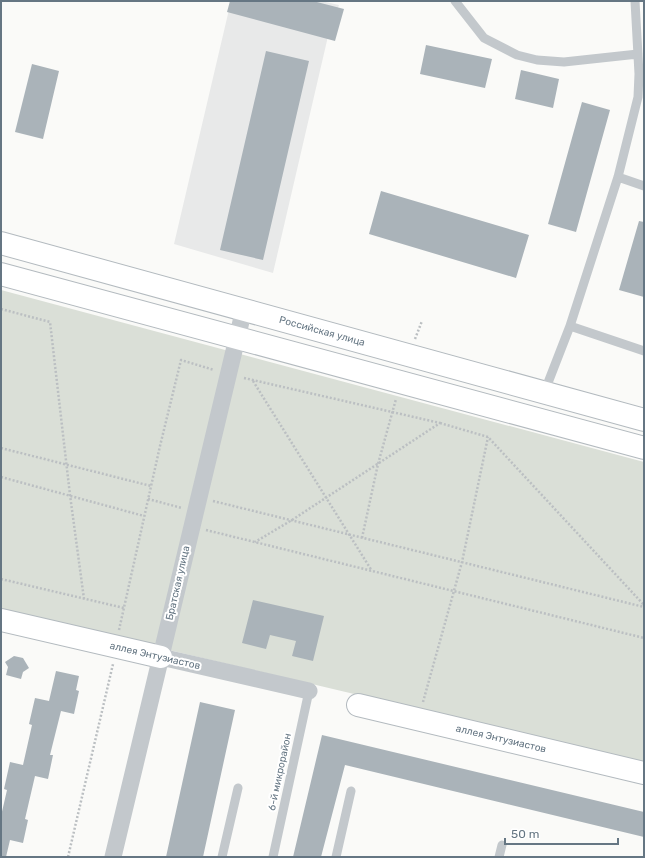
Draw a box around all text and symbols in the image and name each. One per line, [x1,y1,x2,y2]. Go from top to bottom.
street label: Российская улица [278,314,366,349]
street label: Братская улица [164,545,192,621]
street label: аллея Энтузиастов [109,640,202,672]
street label: аллея Энтузиастов [455,722,548,756]
street label: 6-й микрорайон [266,732,294,812]
scale bar [505,820,618,846]
text: 50 m [511,827,539,841]

